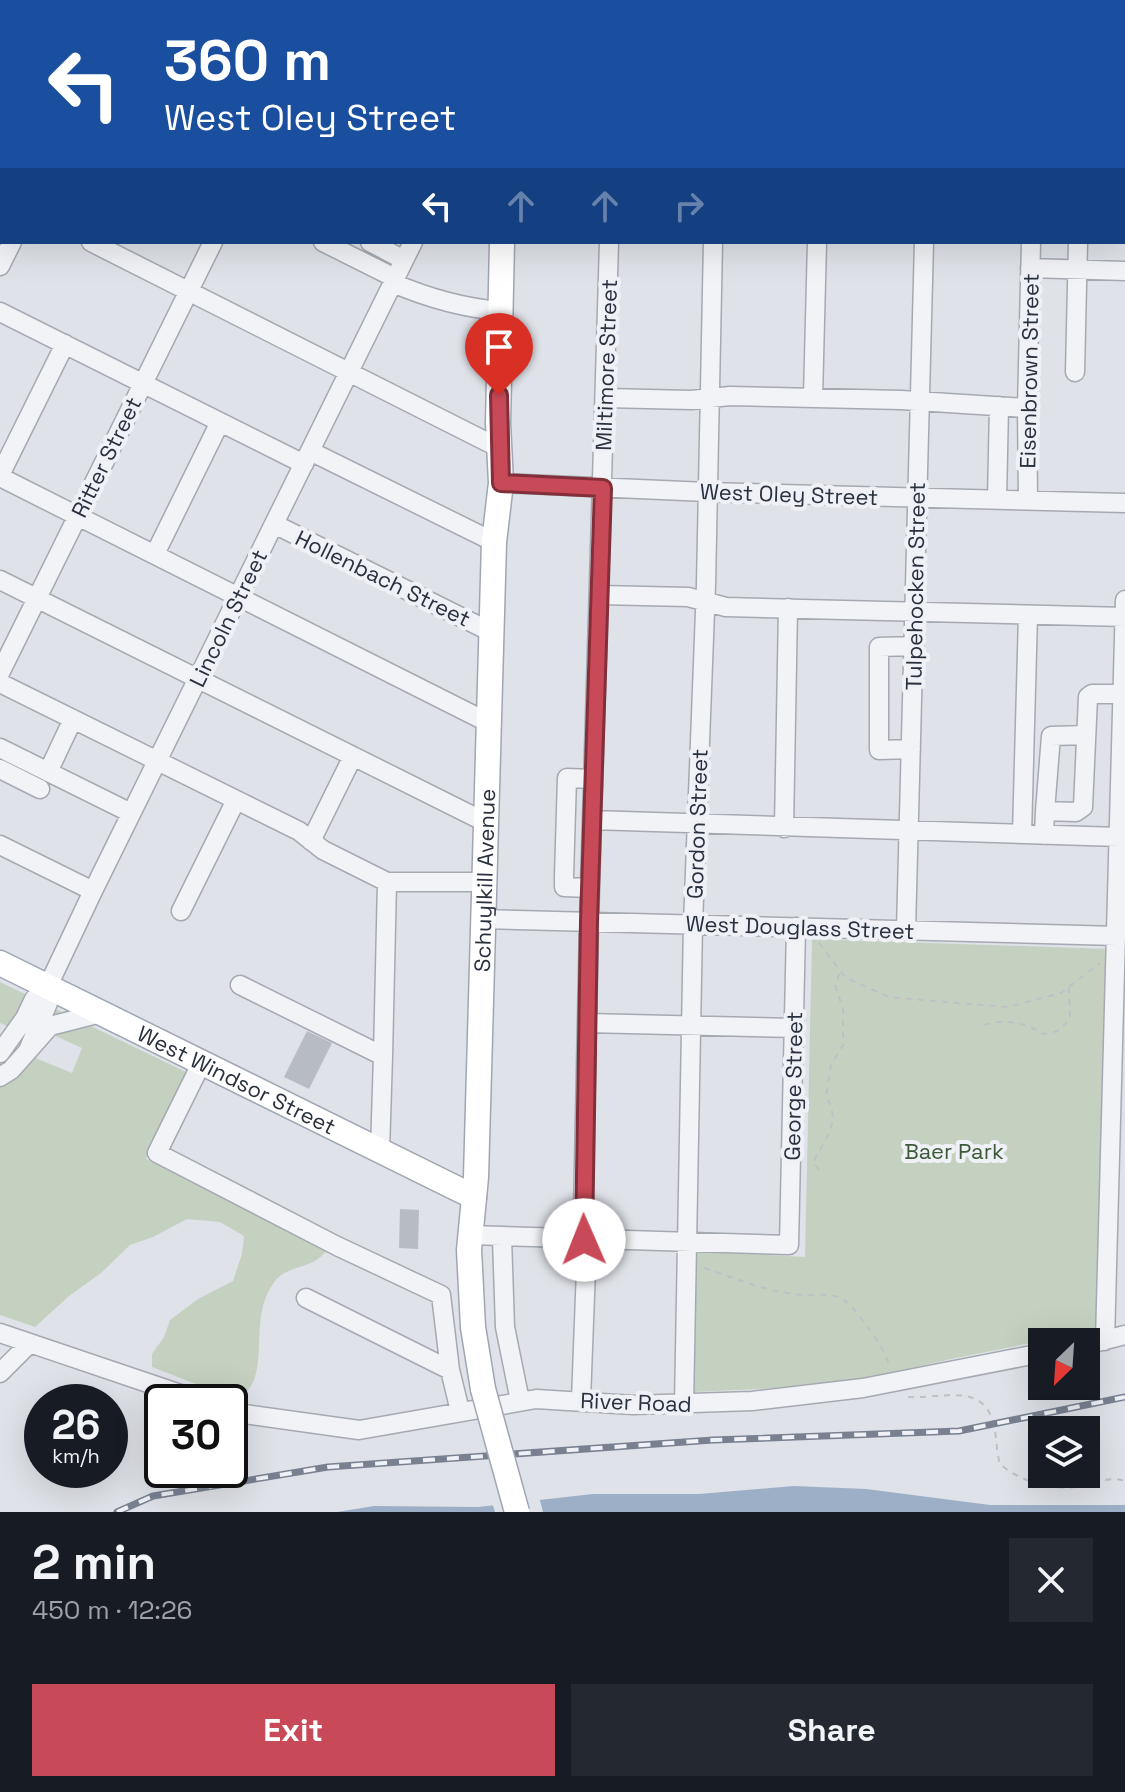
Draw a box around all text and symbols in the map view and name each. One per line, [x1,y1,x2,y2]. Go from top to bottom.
text: 360 m [164,25,331,96]
icon: left [32,32,136,136]
text: West Oley Street [164,95,456,141]
icon: left [415,184,459,228]
icon: ahead [499,184,543,228]
icon: ahead [583,184,627,228]
icon: right [667,184,711,228]
street label: Eisenbrown Street [1013,273,1045,469]
street label: Miltimore Street [589,279,623,451]
pin [465,313,533,395]
icon: arrive [477,325,521,369]
street label: Ritter Street [65,392,147,522]
street label: West Oley Street [699,477,879,511]
street label: Tulpehocken Street [899,482,931,690]
street label: Hollenbach Street [291,523,475,633]
street label: Lincoln Street [183,545,273,691]
street label: Gordon Street [680,748,714,900]
street label: Schuylkill Avenue [468,788,501,972]
street label: West Douglass Street [685,909,915,945]
street label: George Street [778,1011,808,1161]
street label: West Windsor Street [133,1019,341,1141]
park label: Baer Park [904,1137,1004,1165]
position arrow [542,1198,626,1282]
north arrow [1028,1328,1100,1400]
map controls [1028,1328,1100,1488]
speed limit sign: 30 [144,1384,248,1488]
street label: River Road [580,1386,692,1418]
text: 26 [52,1400,100,1451]
button: layers [1028,1416,1100,1488]
text: km/h [52,1443,100,1469]
text: 2 min [32,1532,156,1593]
button: close [1009,1538,1093,1622]
text: 450 m · 12:26 [32,1593,192,1627]
button: Exit [32,1684,555,1776]
button: Share [571,1684,1093,1776]

